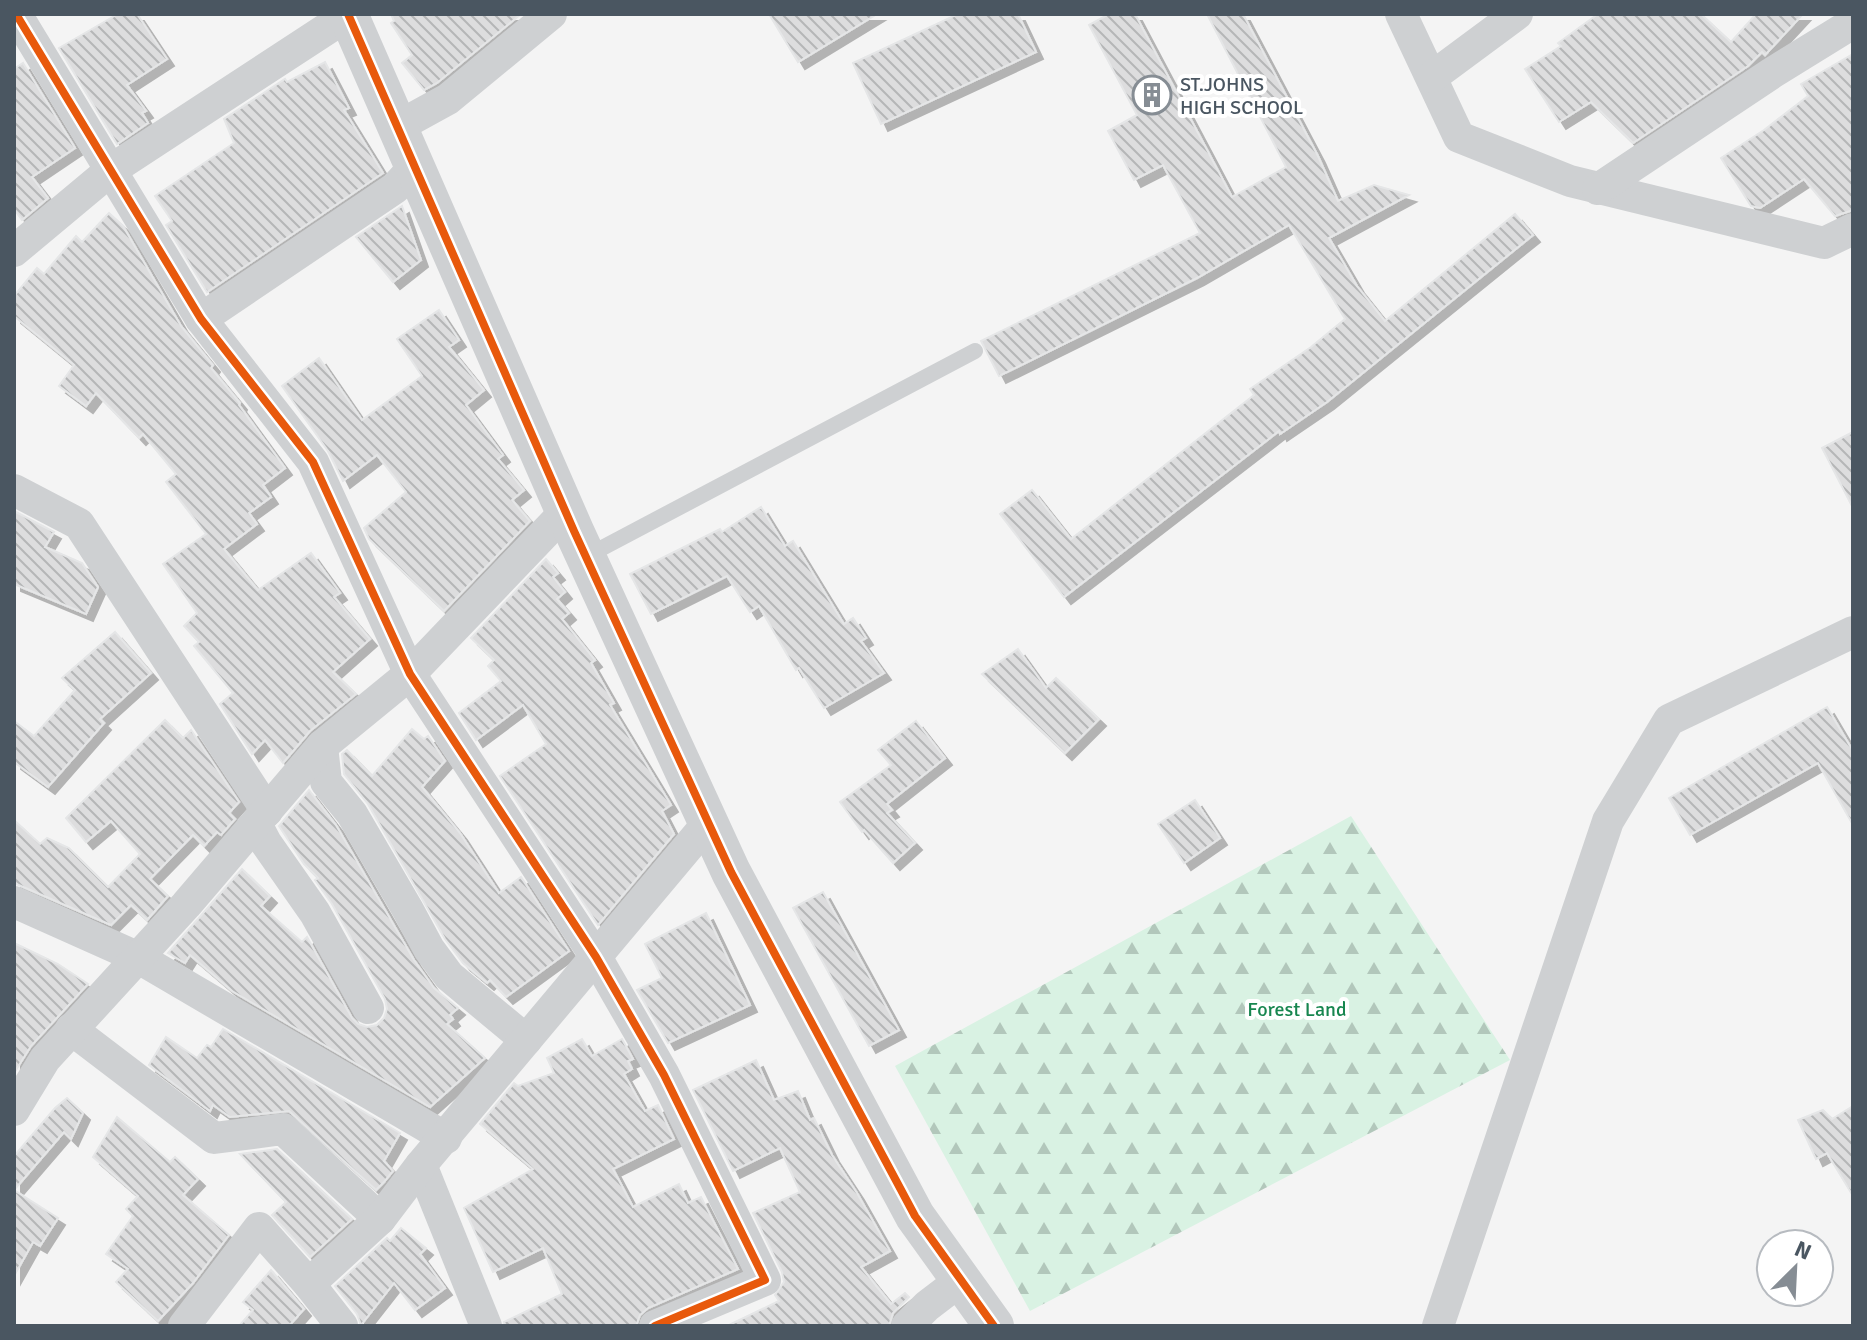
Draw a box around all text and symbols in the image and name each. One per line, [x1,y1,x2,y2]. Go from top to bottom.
place label: ST.JOHNS HIGH SCHOOL [1180,72,1303,120]
building icon: ST.JOHNS HIGH SCHOOL [1131,74,1173,116]
park label: Forest Land [1247,997,1347,1022]
north arrow [1755,1228,1835,1308]
text: N [1790,1235,1815,1266]

